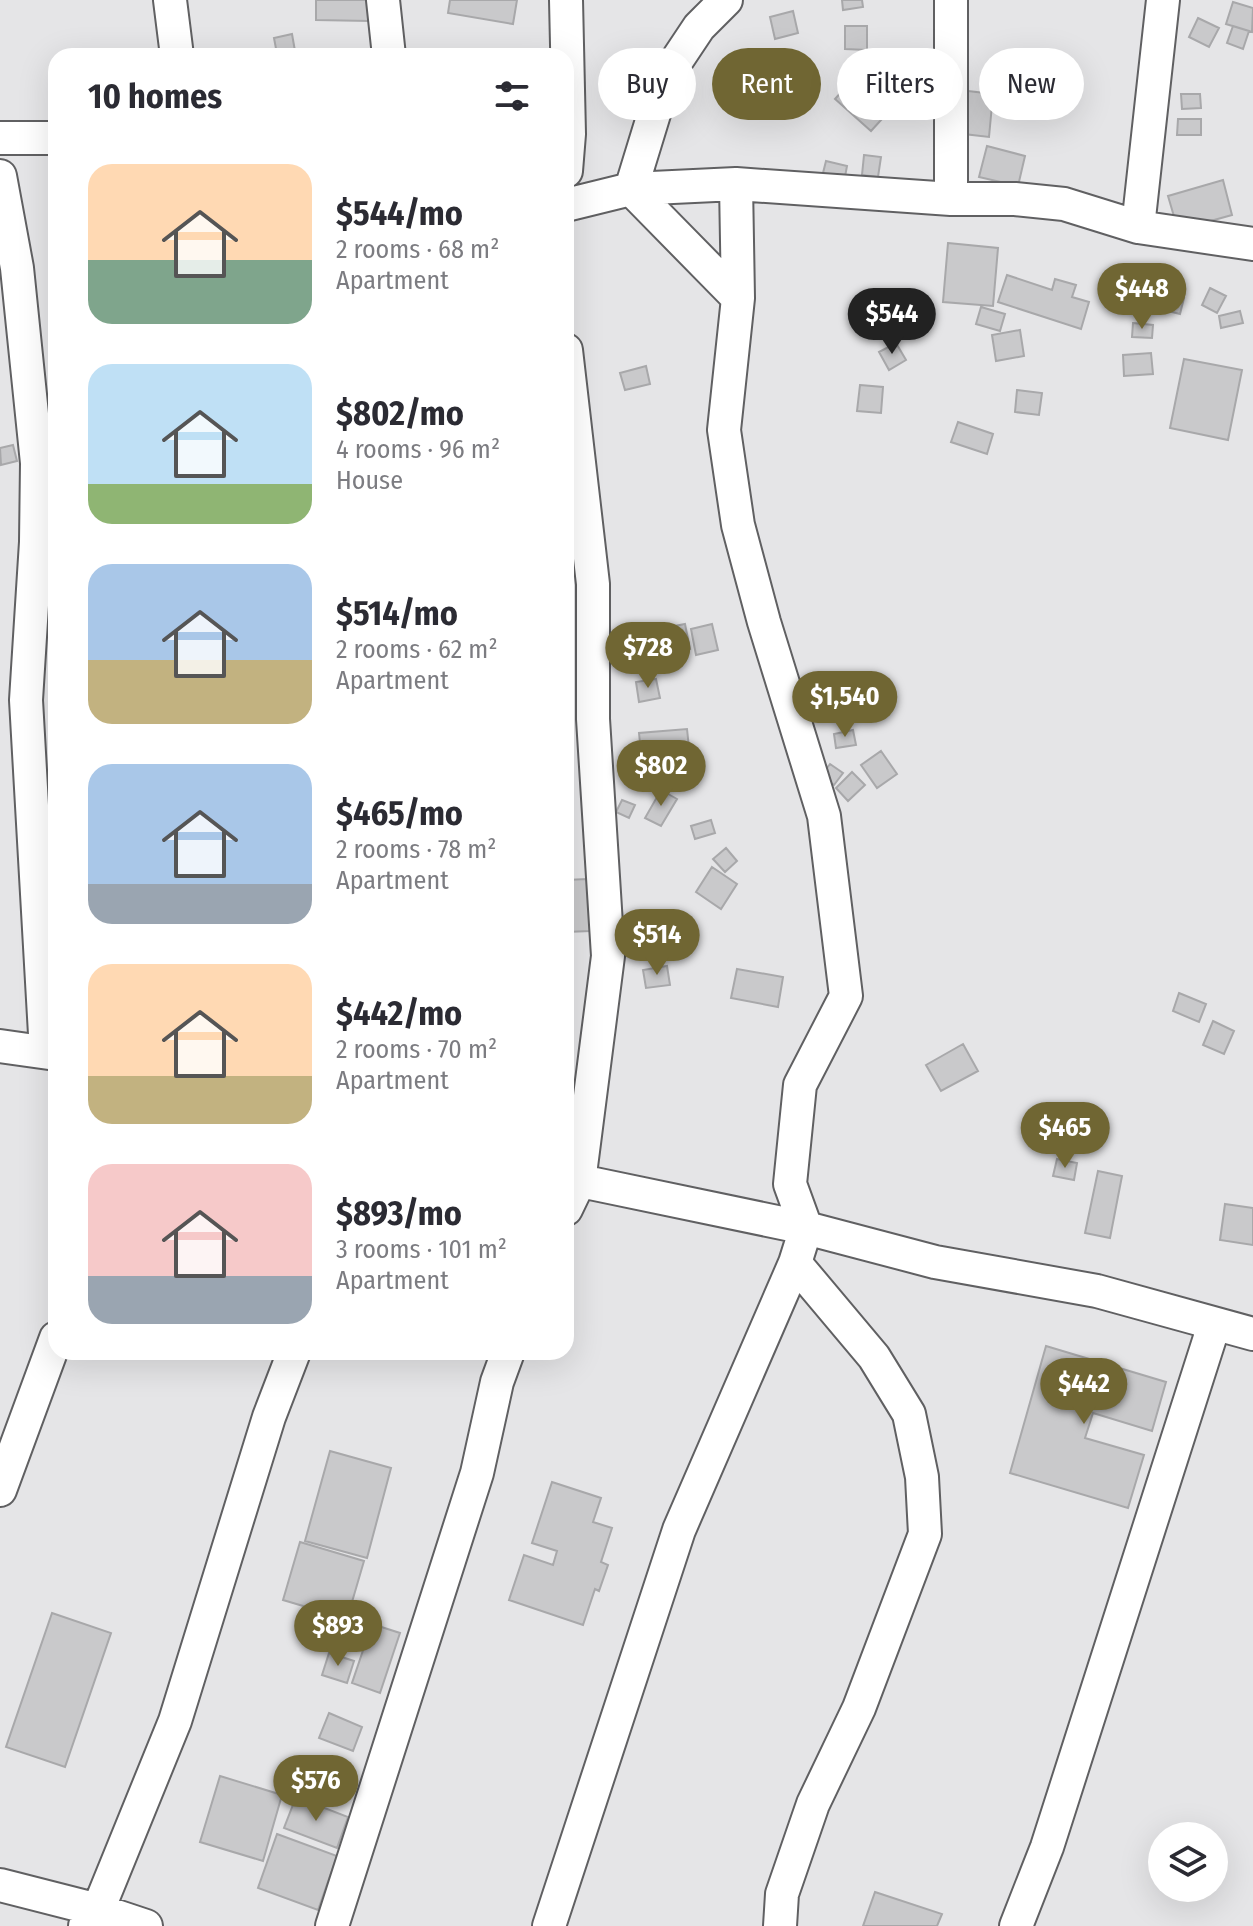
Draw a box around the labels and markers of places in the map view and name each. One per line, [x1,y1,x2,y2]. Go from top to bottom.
pin: $448 [1095,263,1189,331]
pin: $544 [845,288,939,356]
pin: $728 [601,622,695,690]
pin: $1,540 [780,671,910,739]
pin: $802 [614,740,708,808]
pin: $514 [610,909,704,977]
pin: $465 [1018,1102,1112,1170]
pin: $442 [1037,1358,1131,1426]
pin: $893 [291,1600,385,1668]
pin: $576 [269,1755,363,1823]

